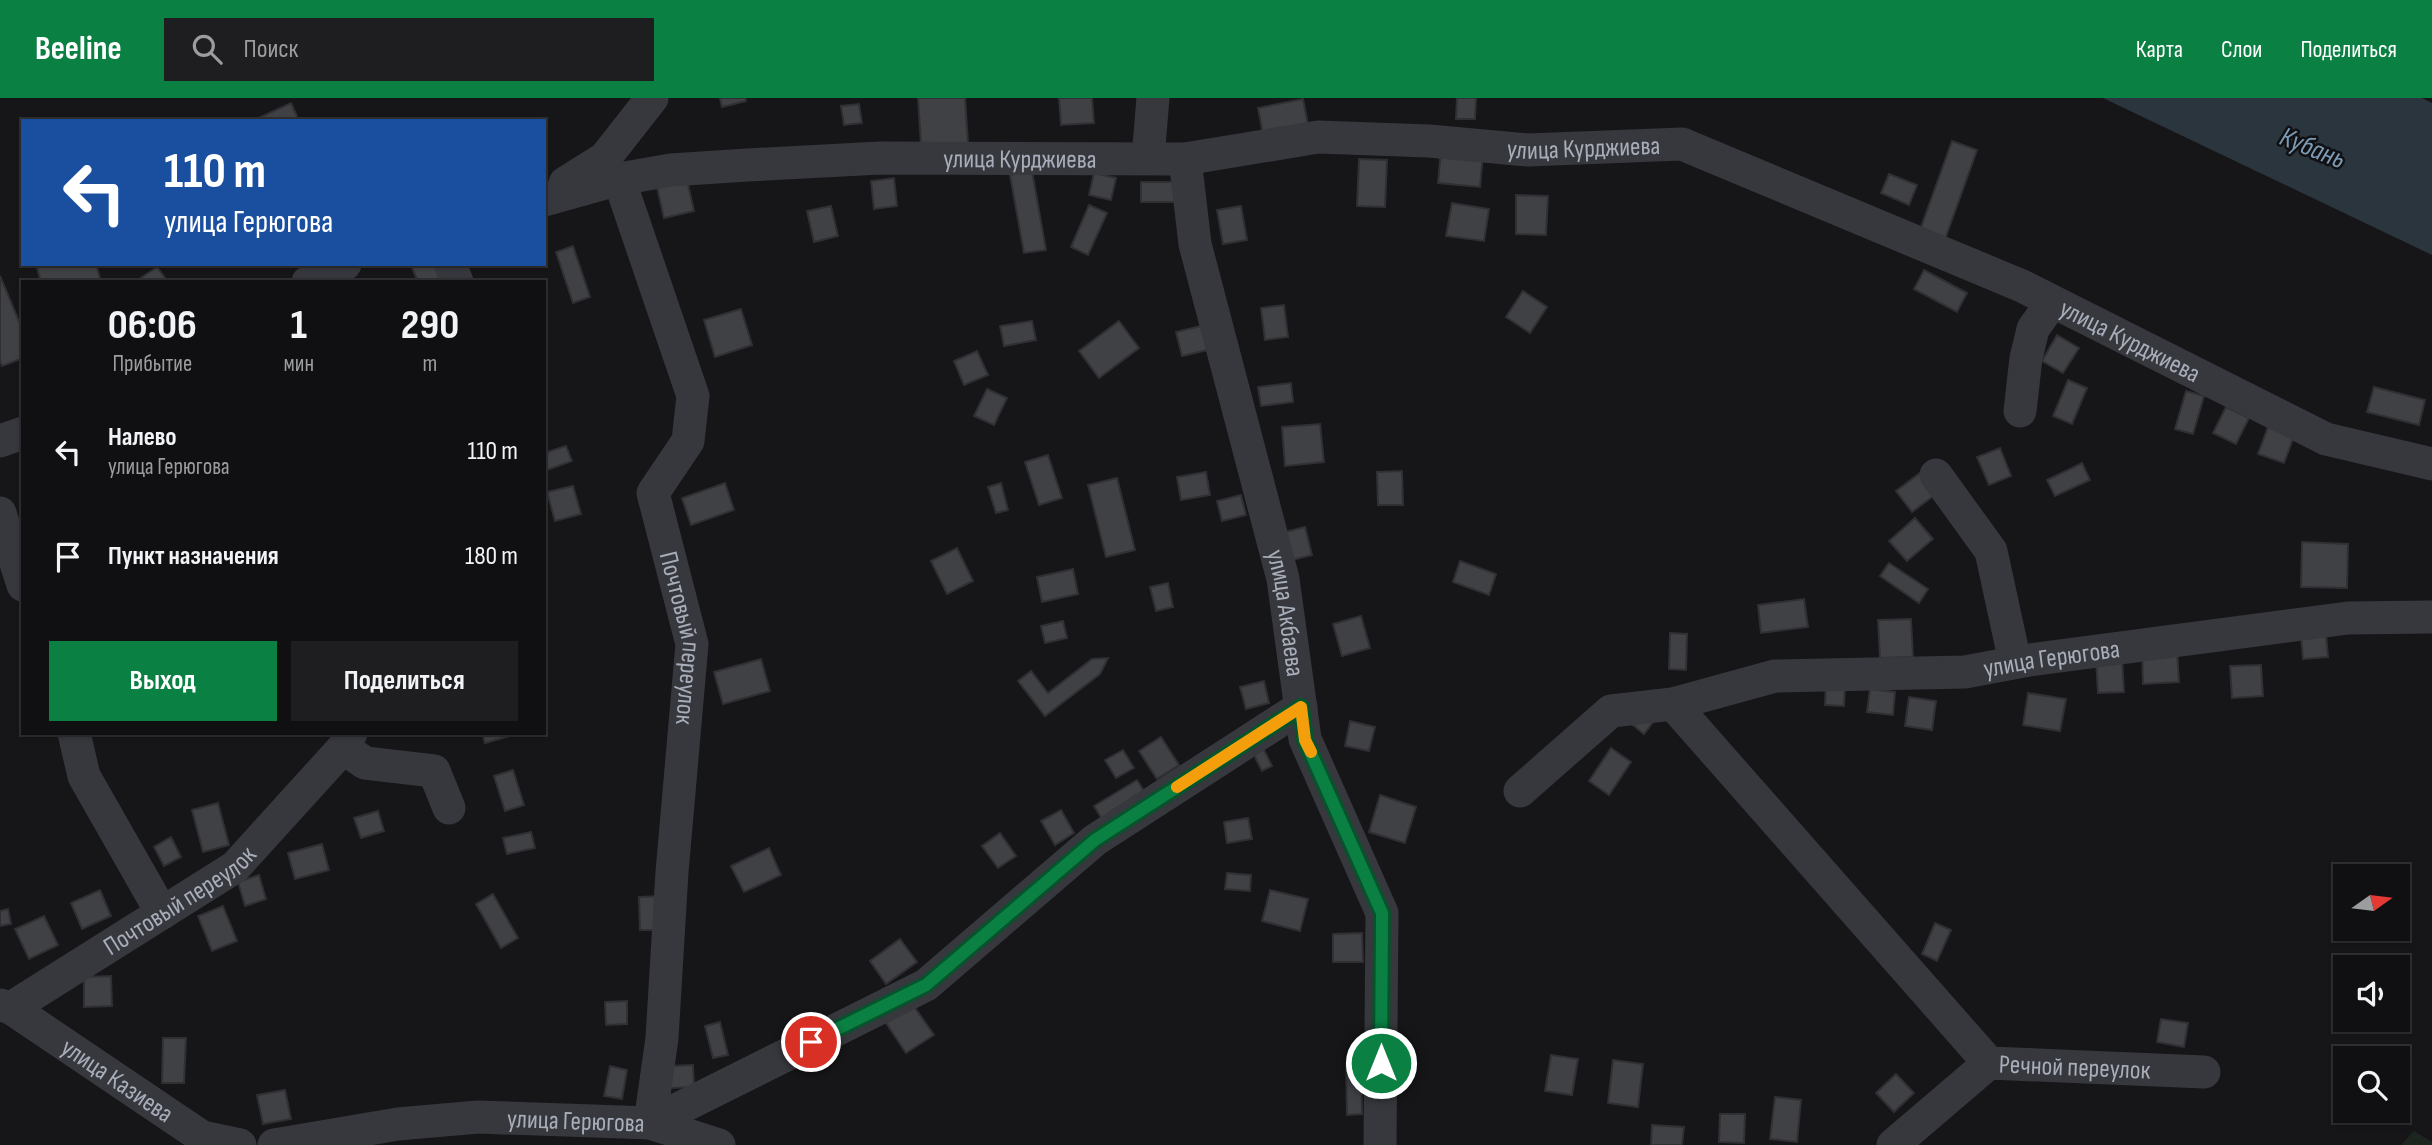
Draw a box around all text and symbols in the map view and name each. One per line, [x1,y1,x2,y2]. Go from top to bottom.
search box [164,18,654,81]
text: Beeline [35,29,122,69]
icon: search [188,30,226,68]
text: Поиск [244,34,298,65]
text: Карта [2136,35,2183,64]
text: Слои [2221,35,2262,64]
text: Поделиться [2300,35,2397,64]
water label: Кубань [2275,120,2350,176]
street label: улица Курджиева [1506,131,1661,167]
text: 110 m [164,143,266,202]
street label: улица Курджиева [943,144,1097,176]
icon: left [49,147,140,238]
text: улица Герюгова [164,203,333,242]
street label: улица Курджиева [2054,294,2205,390]
text: 06:06 [108,300,197,351]
text: 1 [291,300,307,351]
text: 290 [401,300,459,351]
text: Прибытие [112,350,192,378]
text: мин [284,350,314,378]
text: m [423,350,437,378]
text: Налево [108,422,177,453]
icon: left [49,433,87,471]
text: 110 m [467,436,518,467]
text: улица Герюгова [108,453,230,481]
icon: arrive [49,538,87,576]
text: Пункт назначения [108,541,279,572]
text: 180 m [465,541,518,572]
street label: улица Акбаева [1259,546,1310,679]
street label: Почтовый переулок [652,548,706,726]
street label: улица Герюгова [1981,634,2122,685]
button: Выход [49,641,277,721]
button: Поделиться [291,641,518,721]
street label: Почтовый переулок [98,840,263,963]
north arrow [2333,864,2410,942]
map controls [2333,864,2410,1123]
button: sound [2333,955,2410,1032]
pin [781,1012,841,1072]
icon: arrive [792,1023,830,1061]
position arrow [1344,1026,1418,1100]
street label: улица Казиева [55,1032,179,1130]
button: search [2333,1046,2410,1123]
street label: Речной переулок [1998,1049,2151,1087]
street label: улица Герюгова [507,1104,645,1140]

